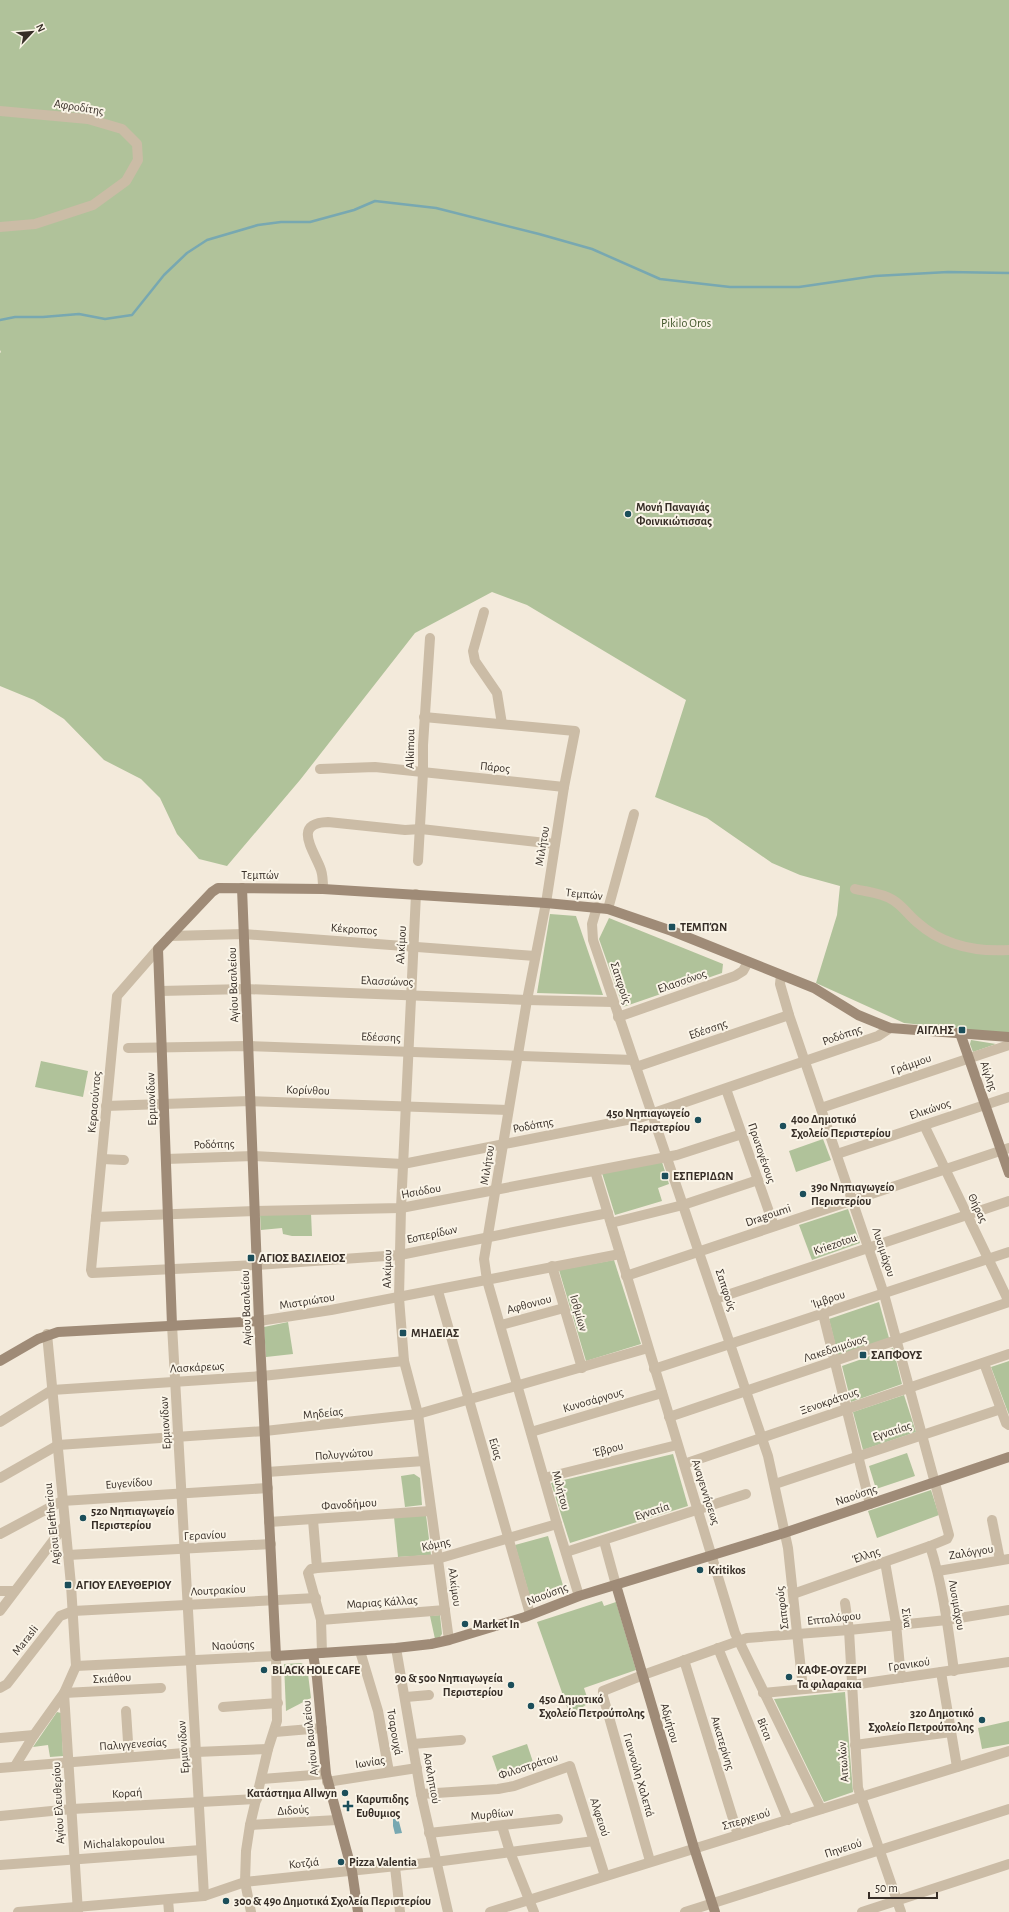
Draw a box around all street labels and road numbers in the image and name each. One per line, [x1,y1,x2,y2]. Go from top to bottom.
street label: Αφροδίτης [53,97,105,118]
street label: Alkimou [404,729,416,769]
street label: Πάρος [479,759,511,776]
street label: Μιλήτου [533,825,551,867]
street label: Τεμπών [241,869,279,881]
street label: Τεμπών [565,886,603,902]
street label: Κέκροπος [330,921,378,938]
street label: Αλκίμου [394,925,408,965]
street label: Αγίου Βασιλείου [226,947,240,1023]
street label: Σαπφούς [608,961,634,1006]
street label: Ελασσόνος [656,967,709,996]
street label: Ελασσώνος [360,974,414,989]
street label: Εδέσσης [687,1017,729,1042]
street label: Ροδόπης [821,1023,864,1048]
street label: Εδέσσης [361,1030,401,1045]
street label: Γράμμου [889,1051,933,1076]
street label: Αίγλης [977,1059,1000,1093]
street label: Κερασούντος [85,1070,104,1133]
street label: Ερμιονίδων [144,1072,158,1126]
street label: Κορίνθου [286,1083,330,1097]
street label: Ελικώνος [908,1097,953,1122]
street label: Ροδόπης [512,1115,555,1136]
street label: Πρωτογένους [745,1121,778,1185]
street label: Ροδόπης [193,1137,235,1152]
street label: Μιλήτου [478,1144,496,1186]
street label: Ησιόδου [400,1182,442,1200]
street label: Θήρας [965,1192,990,1225]
street label: Dragoumi [744,1202,792,1228]
street label: Εσπερίδων [406,1223,458,1245]
street label: Λυσιμάχου [870,1226,898,1278]
street label: Kriezotou [812,1231,858,1257]
street label: Αλκίμου [381,1249,393,1289]
street label: Σαπφούς [713,1268,739,1313]
street label: Αγίου Βασιλείου [239,1270,253,1346]
street label: Ίμβρου [810,1288,847,1310]
street label: Μιστριώτου [278,1291,336,1311]
street label: Αφθονιου [505,1292,553,1316]
street label: Ισθμίων [568,1293,590,1333]
street label: Λακεδαιμόνος [802,1332,869,1365]
street label: Λασκάρεως [170,1360,225,1375]
street label: Ξενοκράτους [798,1385,860,1418]
street label: Κυνοσάργους [561,1386,625,1415]
street label: Ερμιονίδων [158,1396,172,1450]
street label: Μηδείας [302,1405,344,1422]
street label: Εγνατίας [871,1419,914,1444]
street label: Εύας [486,1437,505,1462]
street label: Έβρου [592,1439,625,1459]
street label: Πολυγνώτου [314,1446,374,1462]
street label: Αναγεννήσεως [689,1458,722,1527]
street label: Μιλήτου [550,1469,572,1511]
street label: Ευγενίδου [105,1475,153,1491]
street label: Ναούσης [834,1482,879,1509]
street label: Agiou Eleftheriou [42,1483,62,1565]
street label: Φανοδήμου [321,1496,377,1512]
street label: Εγνατία [633,1500,671,1522]
street label: Γερανίου [184,1528,227,1542]
street label: Κόμης [420,1535,452,1554]
street label: Ζαλόγγου [948,1543,994,1561]
street label: Έλλης [850,1545,882,1566]
street label: Αλκίμου [446,1567,464,1607]
street label: Λυσιμάχου [947,1579,967,1631]
street label: Ναούσης [525,1581,570,1608]
street label: Λουτρακίου [190,1583,246,1597]
street label: Σαπφούς [773,1585,792,1630]
street label: Μαριας Κάλλας [346,1593,418,1611]
street label: Σίνα [900,1607,914,1629]
street label: Επταλόφου [806,1609,862,1627]
street label: Marasli [10,1623,40,1657]
street label: Ναούσης [211,1638,255,1653]
street label: Γρανικού [887,1655,931,1673]
street label: Σκιάθου [92,1671,132,1685]
street label: Αγίου Βασιλείου [300,1700,320,1776]
street label: Αδμήτου [659,1702,681,1744]
street label: Τσαρουχά [385,1708,405,1756]
street label: Αικατερίνης [708,1714,737,1772]
street label: Βίτσι [755,1716,775,1742]
street label: Ερμιονίδων [175,1720,191,1774]
street label: Γιαννούλη Χαλεπά [621,1732,657,1818]
street label: Παλιγγενεσίας [99,1736,168,1753]
street label: Αιτωλών [836,1741,850,1783]
street label: Ασκληπιού [422,1751,442,1805]
street label: Φιλοστράτου [497,1751,560,1781]
street label: Ιωνίας [354,1754,386,1771]
street label: Αγίου Ελευθερίου [50,1761,66,1845]
street label: Κοραή [111,1786,143,1800]
street label: Αλφειού [588,1796,612,1838]
street label: Διδούς [277,1803,310,1818]
street label: Μυρθίων [470,1806,514,1822]
street label: Σπερχειού [720,1806,772,1832]
street label: Michalakopoulou [83,1833,165,1851]
street label: Πηνειού [823,1836,863,1860]
street label: Κοτζιά [288,1855,320,1872]

